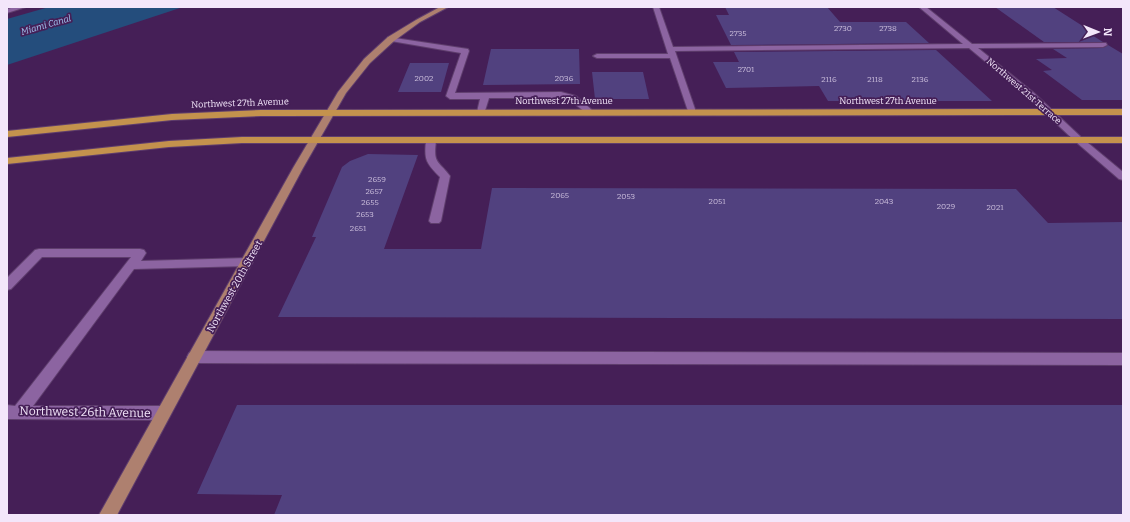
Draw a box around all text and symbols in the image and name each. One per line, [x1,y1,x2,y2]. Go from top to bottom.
north arrow [1078,12,1118,52]
water label: Miami Canal [20,13,73,37]
house number: 2730 [834,24,852,33]
house number: 2738 [879,24,897,33]
text: N [1101,28,1114,37]
house number: 2735 [730,29,746,38]
street label: Northwest 21st Terrace [985,56,1063,126]
house number: 2701 [738,65,755,74]
house number: 2002 [415,74,433,83]
house number: 2036 [555,74,574,83]
house number: 2116 [821,75,837,84]
house number: 2118 [867,75,883,84]
house number: 2136 [912,75,929,84]
street label: Northwest 27th Avenue [191,96,289,110]
street label: Northwest 27th Avenue [515,96,613,106]
street label: Northwest 27th Avenue [839,96,937,106]
house number: 2659 [368,175,386,184]
house number: 2657 [365,187,383,196]
house number: 2065 [551,191,569,200]
house number: 2053 [617,192,635,201]
house number: 2051 [709,197,726,206]
house number: 2043 [875,197,894,206]
house number: 2655 [361,198,379,207]
house number: 2029 [937,202,956,211]
house number: 2021 [986,203,1004,212]
house number: 2653 [356,210,374,219]
house number: 2651 [350,224,367,233]
street label: Northwest 20th Street [205,238,265,334]
street label: Northwest 26th Avenue [19,404,151,420]

